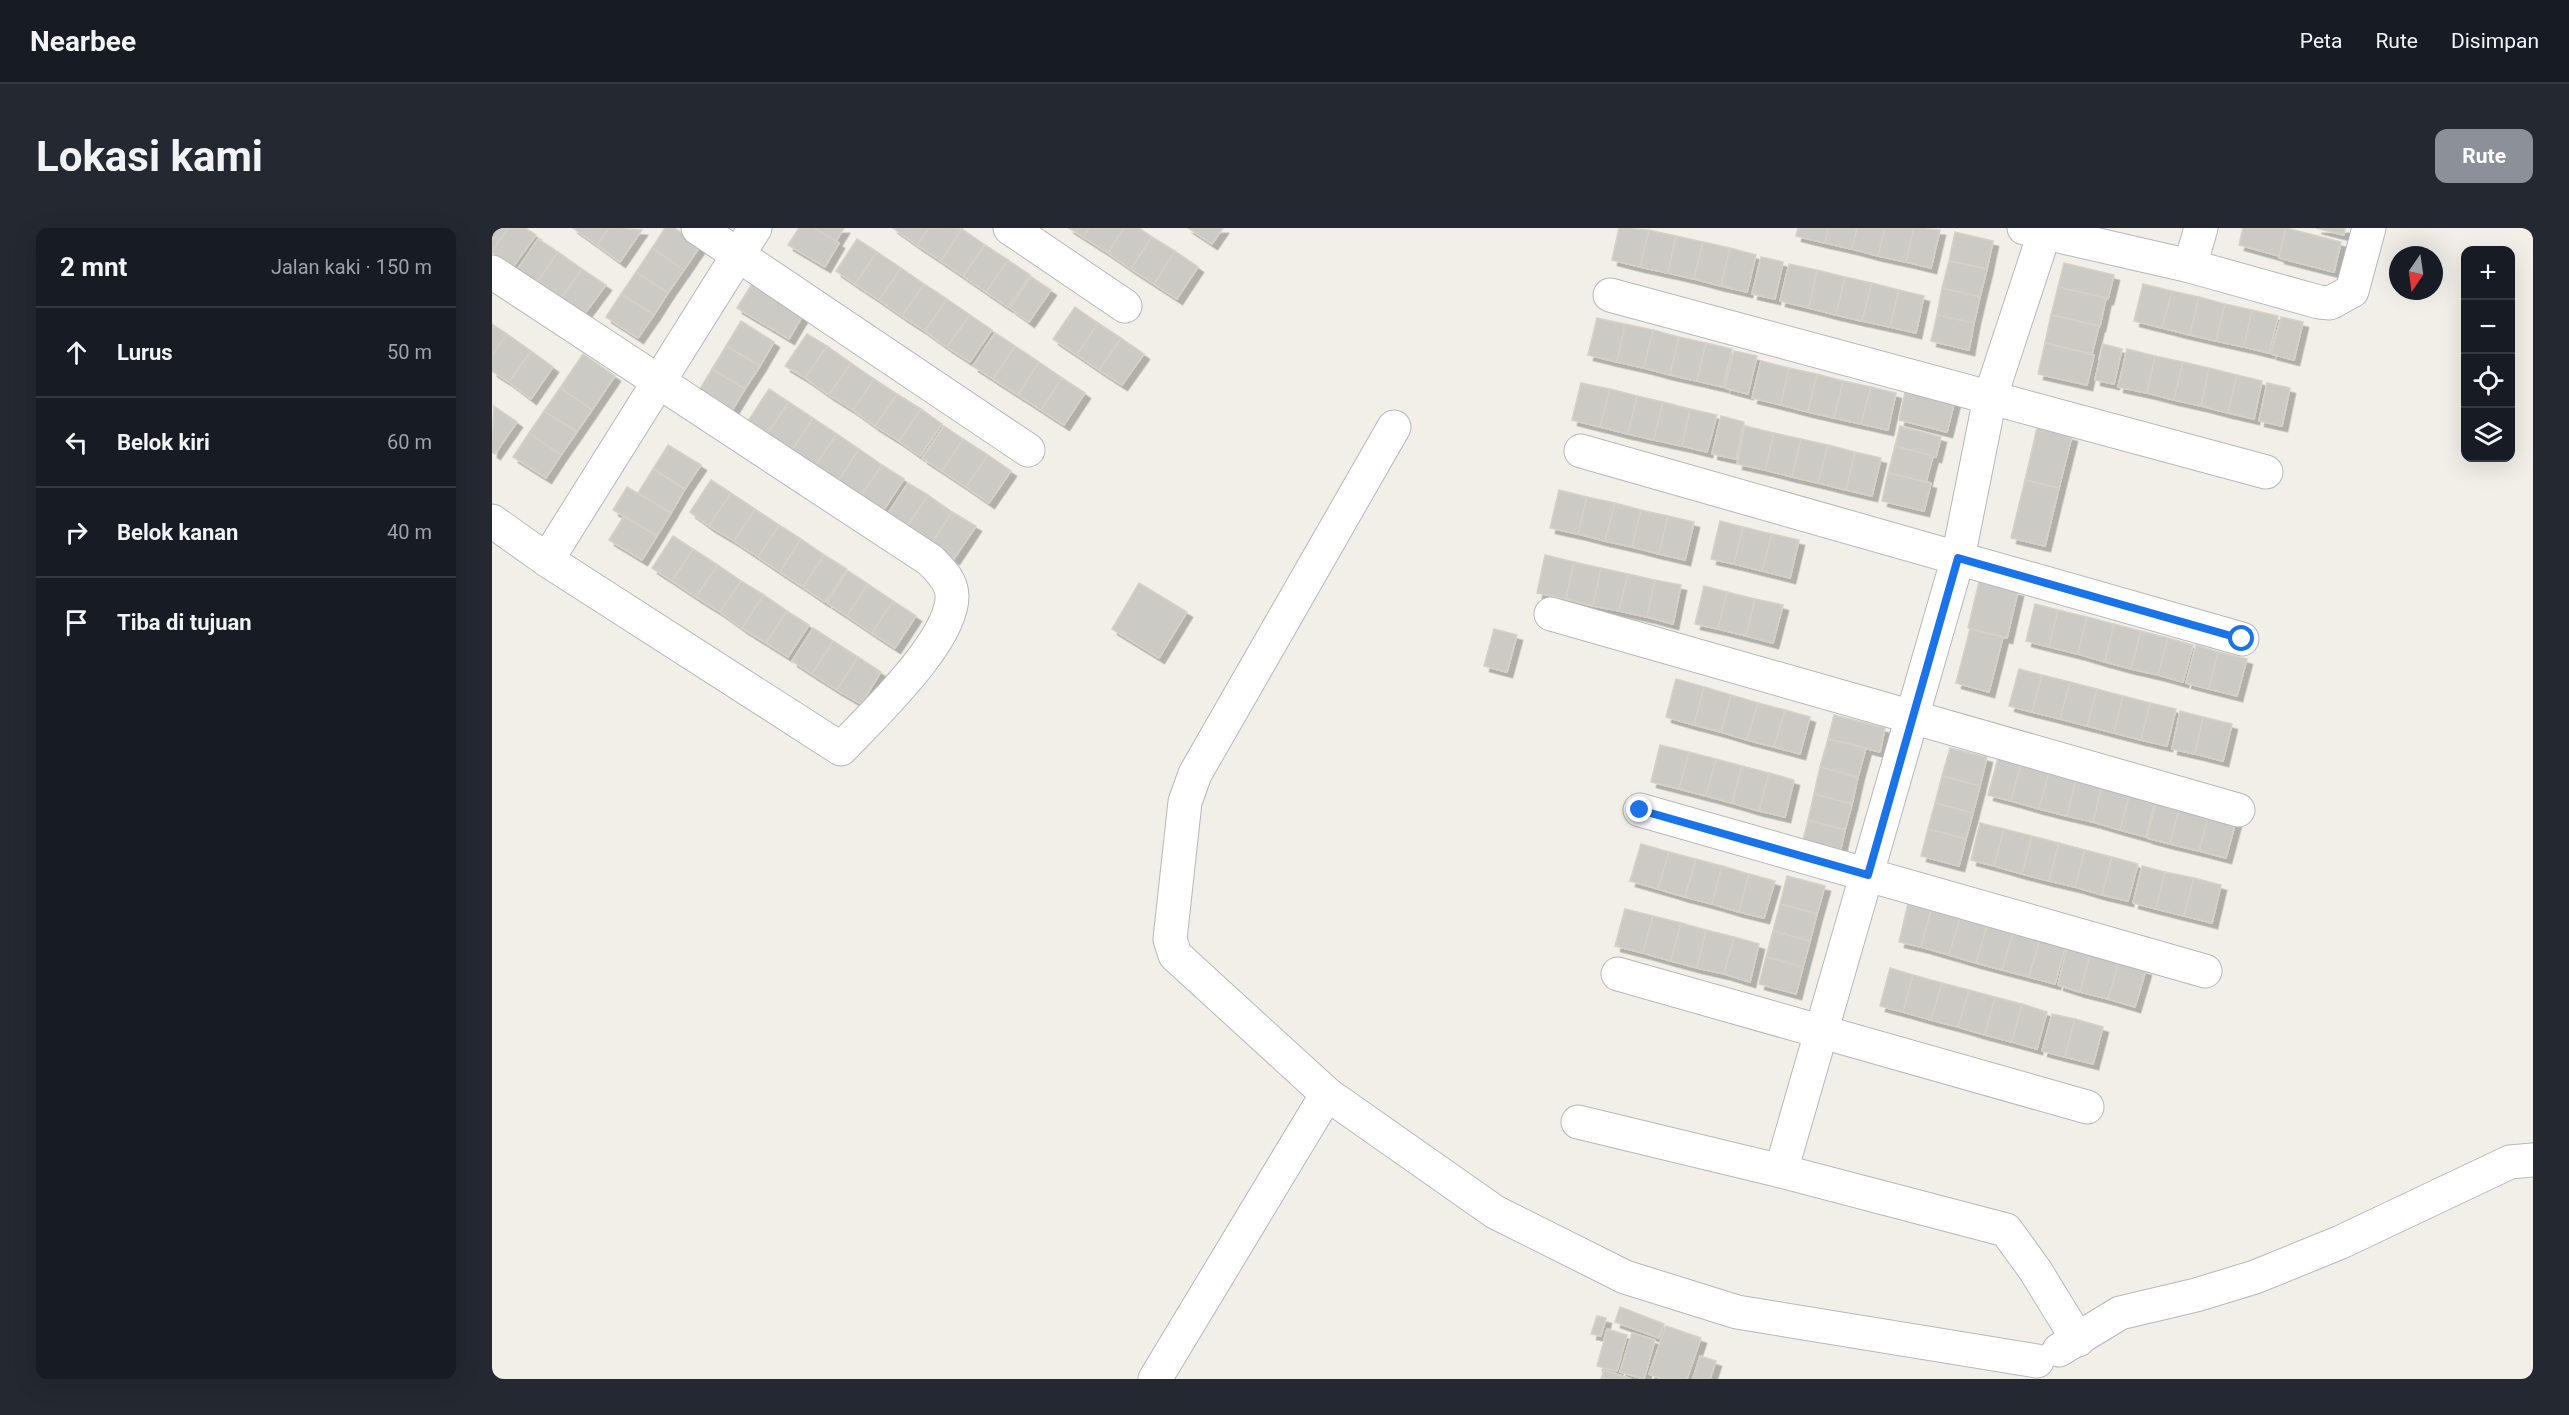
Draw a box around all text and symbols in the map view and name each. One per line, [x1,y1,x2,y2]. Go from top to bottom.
text: Nearbee [30,25,136,58]
text: Peta [2300,29,2342,53]
text: Rute [2375,29,2418,53]
text: Disimpan [2451,29,2539,53]
button: Rute [2435,129,2533,183]
text: Lokasi kami [36,132,263,181]
north arrow [2389,246,2443,300]
map controls [2461,246,2515,462]
button: + [2461,246,2515,300]
text: 2 mnt [60,252,127,282]
text: Jalan kaki · 150 m [271,255,432,279]
button: − [2461,300,2515,354]
icon: ahead [60,336,93,369]
text: Lurus [117,340,173,365]
text: 50 m [387,340,432,364]
button: locate [2461,354,2515,408]
button: layers [2461,408,2515,462]
icon: left [60,426,93,459]
text: Belok kiri [117,430,210,455]
text: 60 m [387,430,432,454]
icon: right [60,516,93,549]
text: Belok kanan [117,520,238,545]
text: 40 m [387,520,432,544]
icon: arrive [60,606,93,639]
text: Tiba di tujuan [117,610,252,635]
route start [2228,625,2254,651]
route end [1626,796,1652,822]

